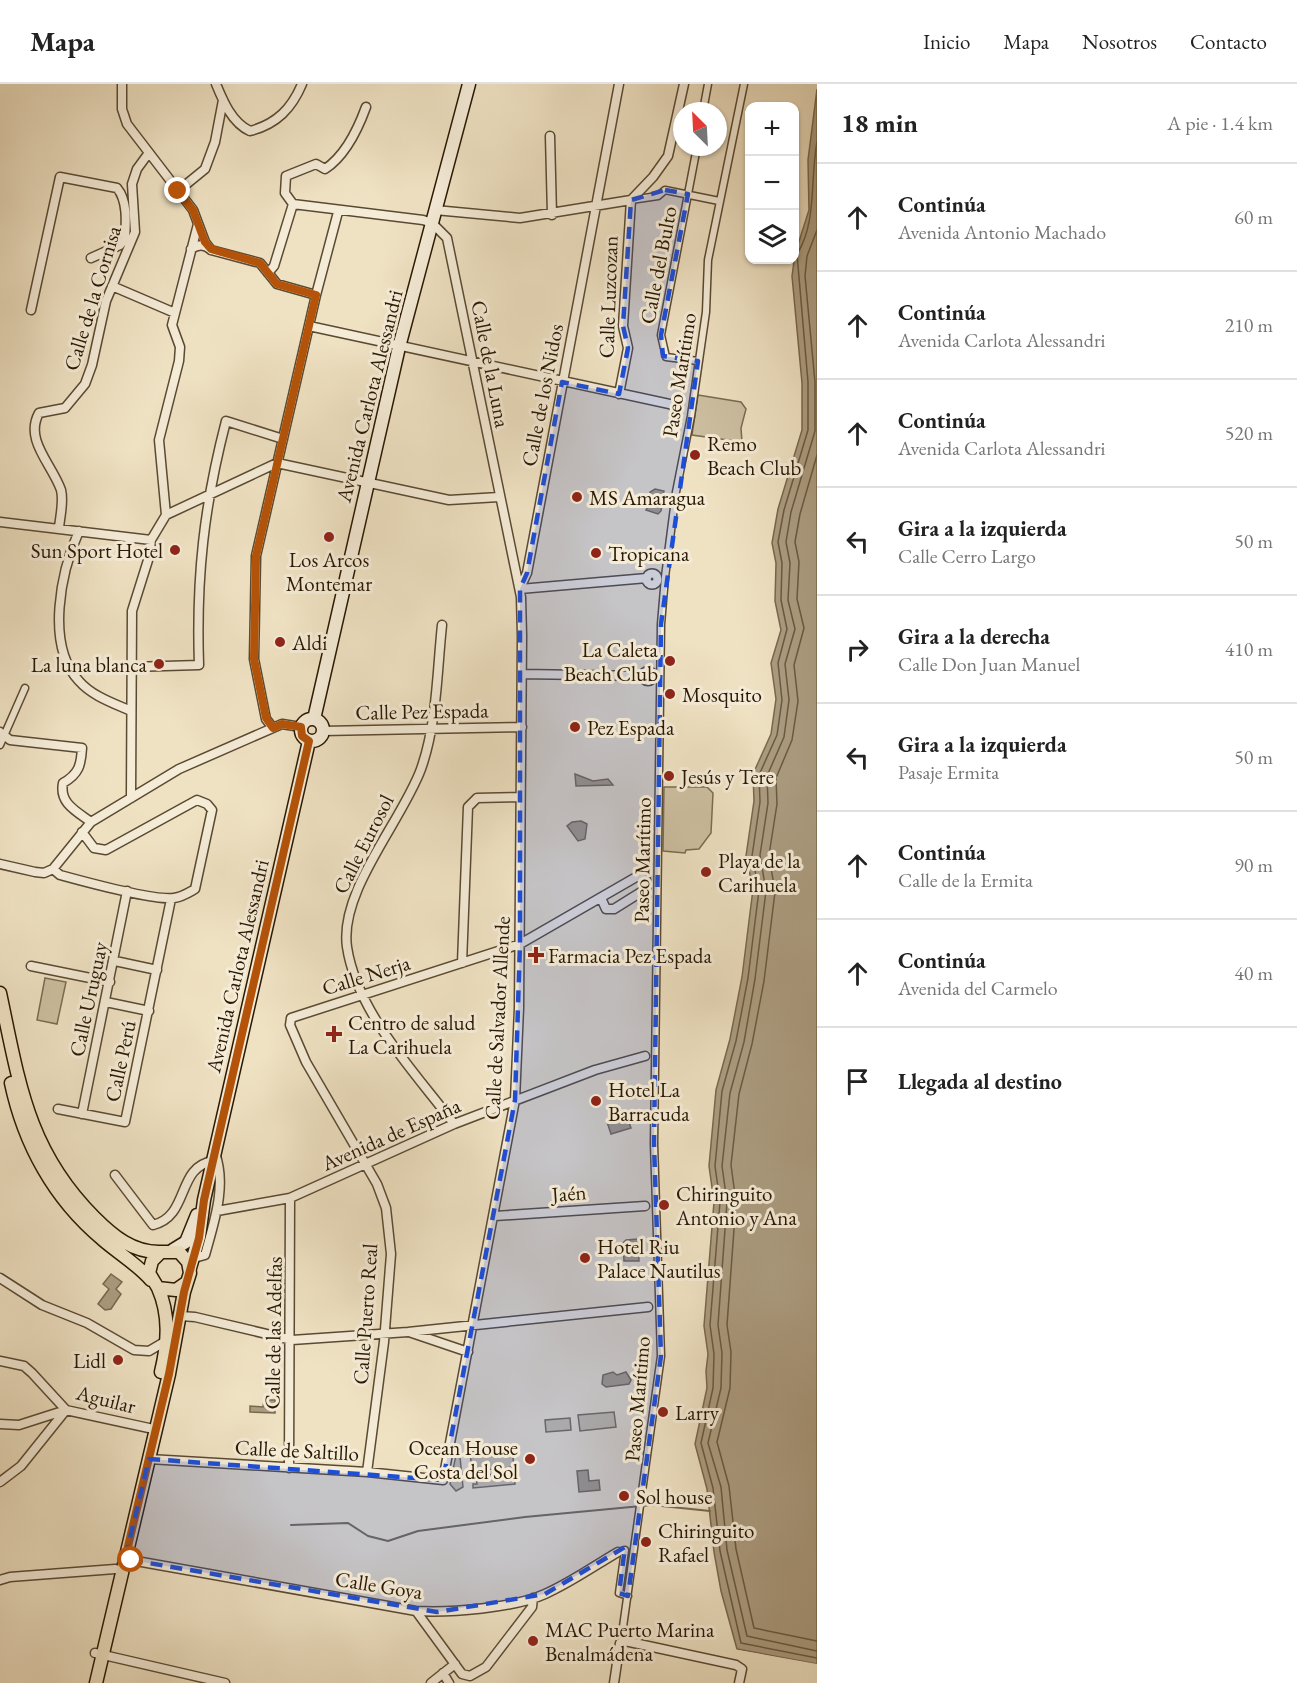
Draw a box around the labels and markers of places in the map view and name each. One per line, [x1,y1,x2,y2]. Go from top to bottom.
place label: Remo Beach Club [707,430,801,481]
marker: Remo Beach Club [688,448,702,462]
place label: MS Amaragua [589,484,706,511]
marker: MS Amaragua [570,490,584,504]
marker: Los Arcos Montemar [322,530,336,544]
place label: Sun Sport Hotel [31,537,163,564]
place label: Tropicana [608,540,690,567]
marker: Sun Sport Hotel [168,543,182,557]
place label: Los Arcos Montemar [286,546,372,597]
marker: Tropicana [589,546,603,560]
place label: Aldi [291,629,327,656]
marker: Aldi [273,635,287,649]
place label: La Caleta Beach Club [564,636,659,687]
place label: La luna blanca [31,651,148,678]
marker: La Caleta Beach Club [663,654,677,668]
marker: La luna blanca [152,657,166,671]
place label: Mosquito [682,681,762,708]
marker: Mosquito [663,687,677,701]
place label: Pez Espada [587,714,675,741]
marker: Pez Espada [568,720,582,734]
place label: Jesús y Tere [679,763,774,790]
marker: Jesús y Tere [662,769,676,783]
place label: Playa de la Carihuela [718,847,801,898]
marker: Playa de la Carihuela [699,865,713,879]
place label: Farmacia Pez Espada [548,942,712,969]
marker: Farmacia Pez Espada [529,948,543,962]
place label: Centro de salud La Carihuela [348,1009,476,1060]
marker: Centro de salud La Carihuela [325,1025,343,1043]
place label: Hotel La Barracuda [608,1076,690,1127]
marker: Hotel La Barracuda [589,1094,603,1108]
place label: Chiringuito Antonio y Ana [675,1180,797,1231]
marker: Chiringuito Antonio y Ana [657,1198,671,1212]
place label: Hotel Riu Palace Nautilus [597,1233,721,1284]
marker: Hotel Riu Palace Nautilus [578,1251,592,1265]
place label: Lidl [73,1347,106,1374]
marker: Lidl [111,1353,125,1367]
place label: Larry [675,1399,720,1426]
marker: Larry [656,1405,670,1419]
place label: Ocean House Costa del Sol [409,1434,518,1485]
marker: Ocean House Costa del Sol [523,1452,537,1466]
place label: Sol house [636,1483,712,1510]
marker: Sol house [617,1489,631,1503]
place label: Chiringuito Rafael [658,1517,754,1568]
marker: Chiringuito Rafael [639,1535,653,1549]
place label: MAC Puerto Marina Benalmádena [545,1616,715,1667]
marker: MAC Puerto Marina Benalmádena [526,1634,540,1648]

